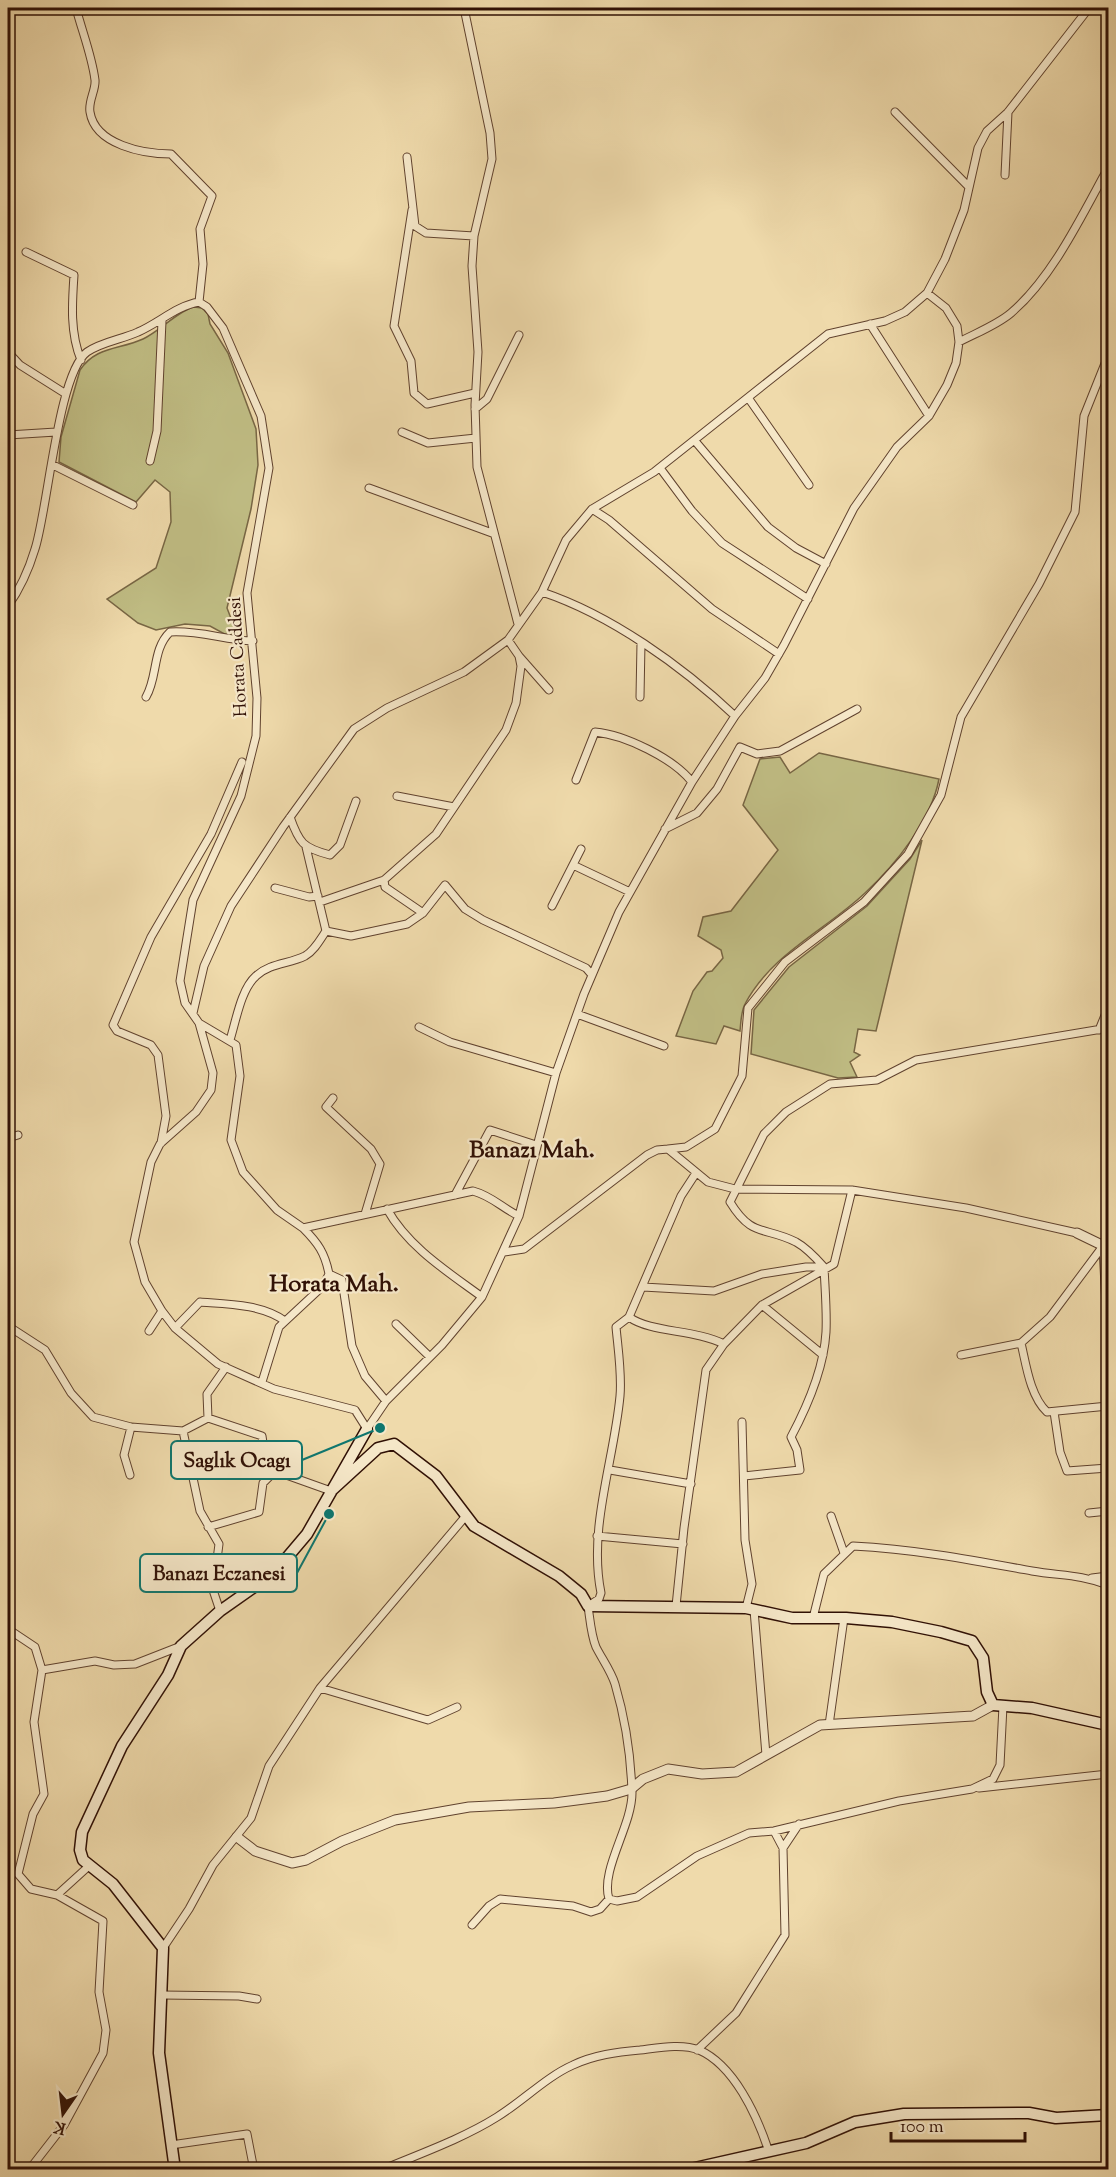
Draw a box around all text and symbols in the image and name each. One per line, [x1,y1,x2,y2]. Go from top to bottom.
street label: Horata Caddesi [223,596,255,718]
district label: Banazı Mah. [469,1134,595,1168]
district label: Horata Mah. [269,1268,399,1302]
callout: Saglık Ocagı [171,1441,302,1479]
text: Saglık Ocagı [183,1448,291,1477]
callout: Banazı Eczanesi [140,1554,297,1592]
text: Banazı Eczanesi [153,1561,286,1590]
north arrow [33,2084,93,2144]
scale bar [891,2105,1024,2143]
text: K [51,2113,68,2139]
text: 100 m [900,2115,944,2141]

